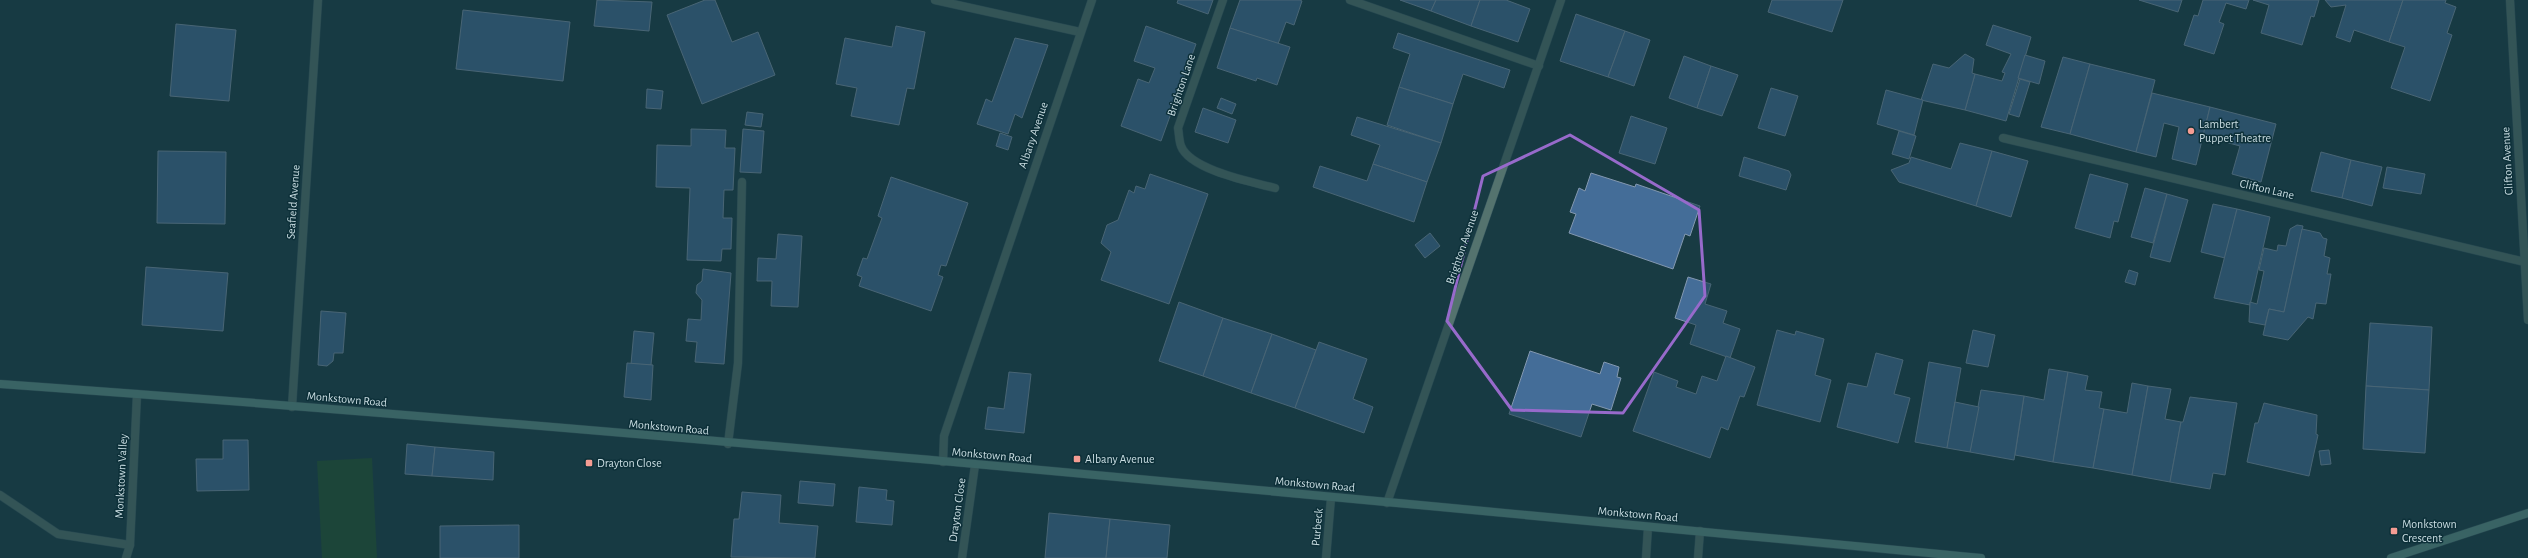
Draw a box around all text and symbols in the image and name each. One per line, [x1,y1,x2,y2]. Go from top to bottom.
street label: Brighton Lane [1165,52,1197,118]
street label: Albany Avenue [1016,100,1051,170]
place label: Lambert Puppet Theatre [2199,118,2271,144]
marker: Lambert Puppet Theatre [2186,126,2196,136]
street label: Clifton Avenue [2499,127,2515,195]
street label: Seafield Avenue [284,164,302,240]
street label: Clifton Lane [2239,177,2295,201]
street label: Brighton Avenue [1444,208,1480,286]
street label: Monkstown Road [306,390,388,408]
street label: Monkstown Road [628,418,710,436]
street label: Monkstown Valley [113,433,130,519]
street label: Monkstown Road [951,446,1033,464]
place label: Albany Avenue [1085,453,1155,466]
marker: Albany Avenue [1072,454,1082,464]
place label: Drayton Close [597,457,662,470]
marker: Drayton Close [584,458,594,468]
street label: Monkstown Road [1274,475,1356,493]
street label: Drayton Close [947,477,968,543]
street label: Monkstown Road [1597,505,1679,523]
street label: Purbeck [1309,507,1325,546]
place label: Monkstown Crescent [2402,518,2457,544]
marker: Monkstown Crescent [2389,526,2399,536]

